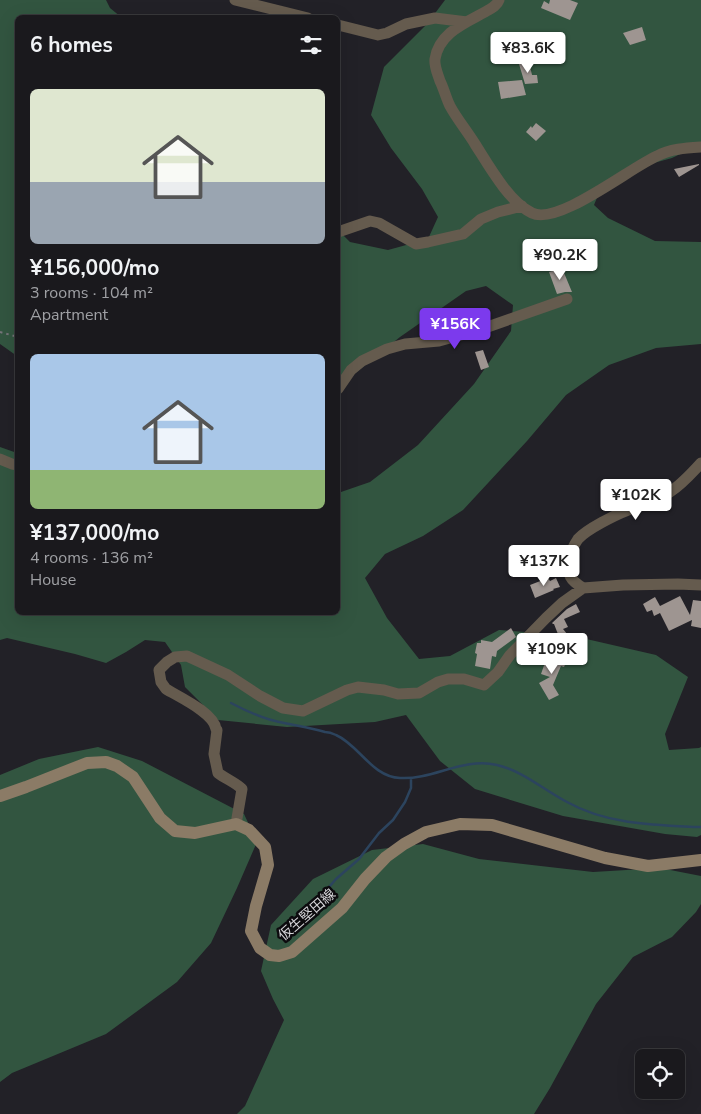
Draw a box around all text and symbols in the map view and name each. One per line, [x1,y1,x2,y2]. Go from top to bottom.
text: 6 homes [30,31,113,59]
icon: filters [297,31,325,59]
pin: ¥83.6K [487,32,569,74]
text: ¥83.6K [502,37,555,59]
icon: home [133,122,223,212]
pin: ¥90.2K [519,238,601,281]
text: ¥90.2K [534,244,587,266]
text: ¥156,000/mo [30,254,159,282]
text: 3 rooms · 104 m² [30,282,153,304]
text: Apartment [30,304,108,326]
pin: ¥156K [420,308,490,350]
text: ¥156K [430,313,480,335]
icon: home [133,387,223,477]
pin: ¥102K [601,478,671,521]
text: ¥102K [611,484,661,506]
text: ¥137,000/mo [30,519,159,547]
pin: ¥137K [509,544,579,587]
text: 4 rooms · 136 m² [30,547,153,569]
text: ¥137K [519,550,569,572]
text: House [30,569,76,591]
pin: ¥109K [517,632,587,675]
text: ¥109K [527,638,577,660]
street label: 仮生堅田線 [274,885,340,945]
map controls [635,1049,685,1099]
button: locate [635,1049,685,1099]

